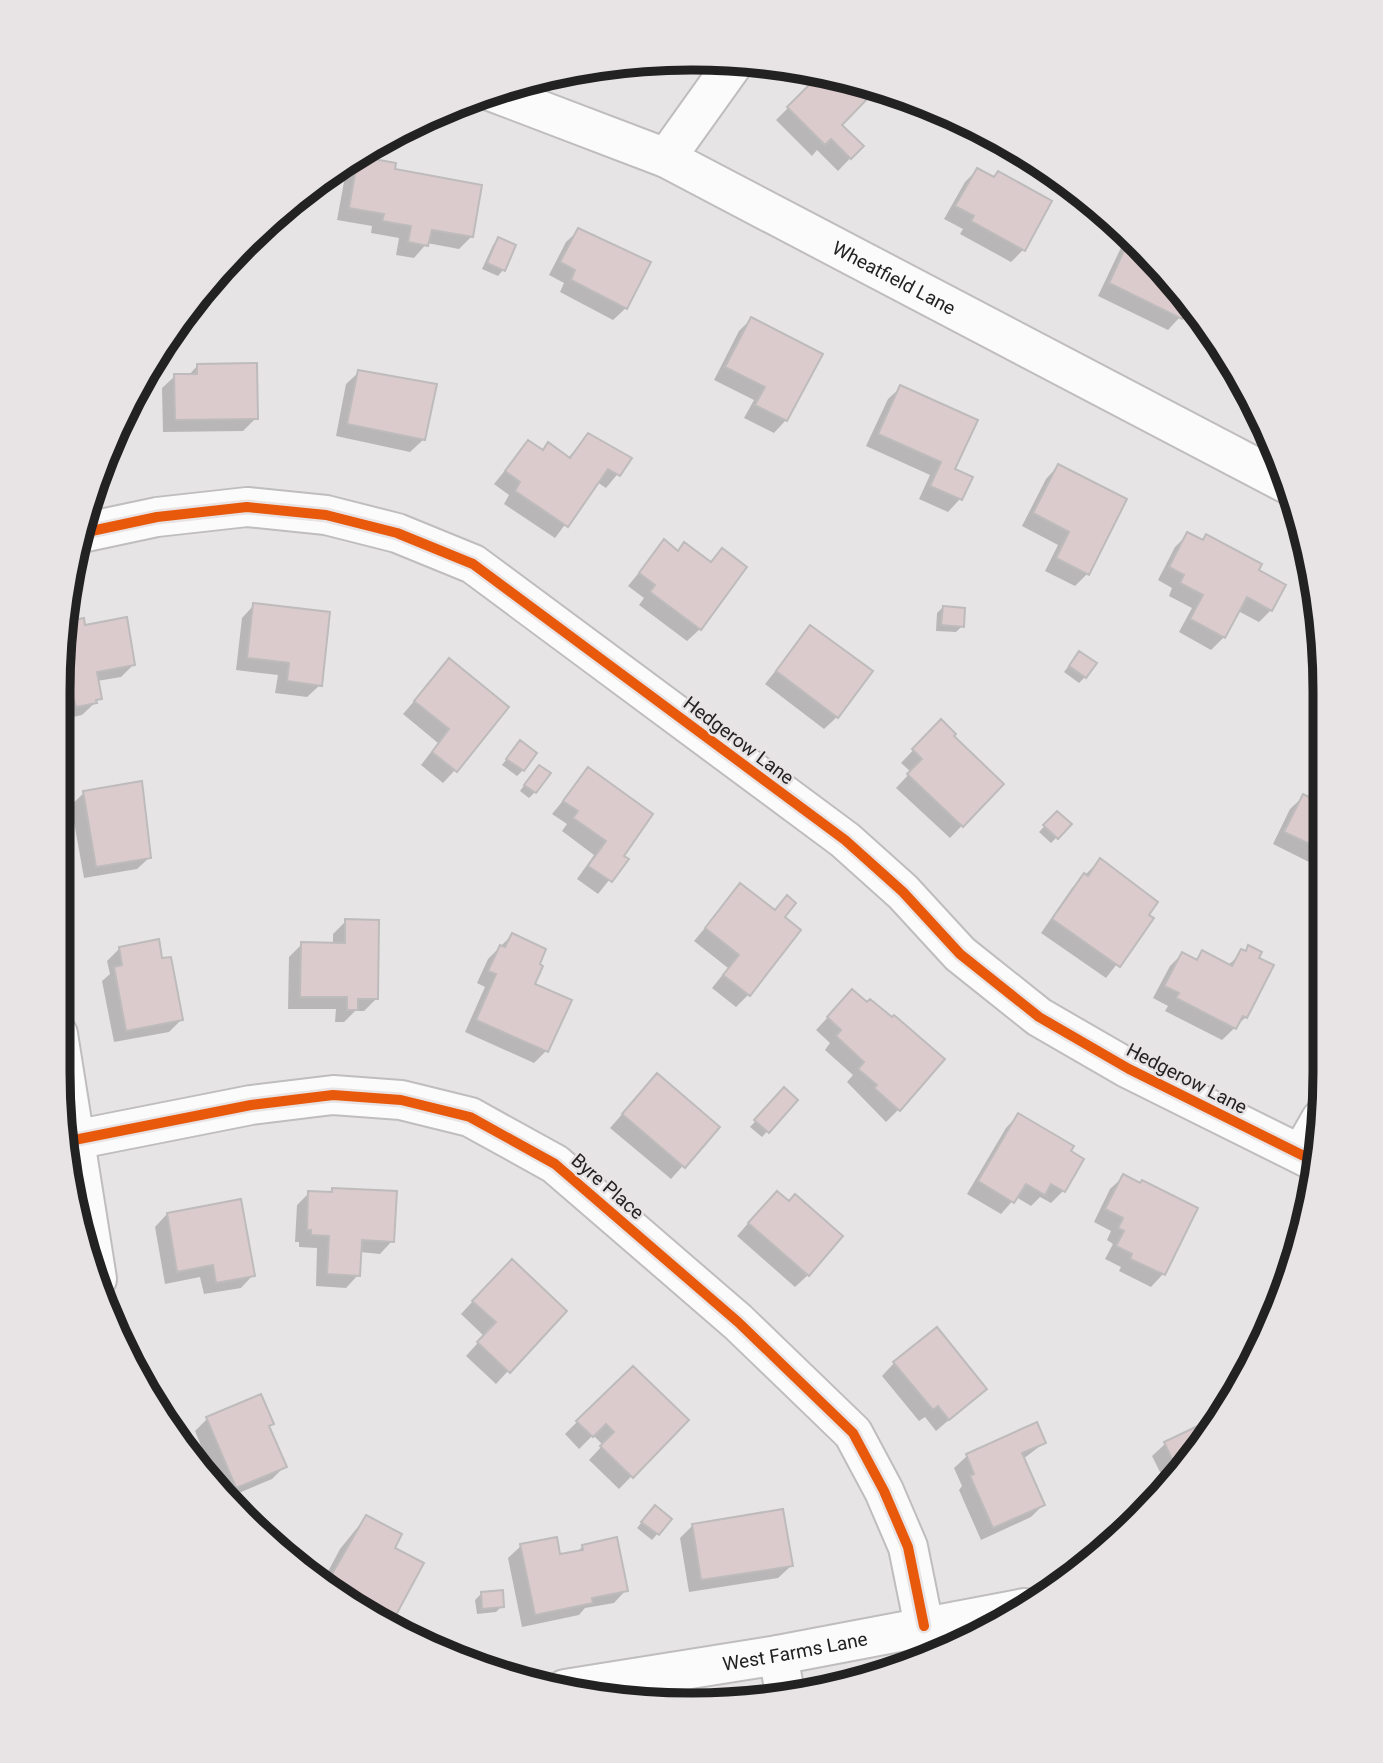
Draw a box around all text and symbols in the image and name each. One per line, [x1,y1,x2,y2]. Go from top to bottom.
street label: Wheatfield Lane [828,236,959,320]
street label: Hedgerow Lane [679,691,798,789]
street label: Hedgerow Lane [1123,1038,1251,1119]
street label: Byre Place [567,1149,649,1224]
street label: West Farms Lane [721,1627,869,1676]

